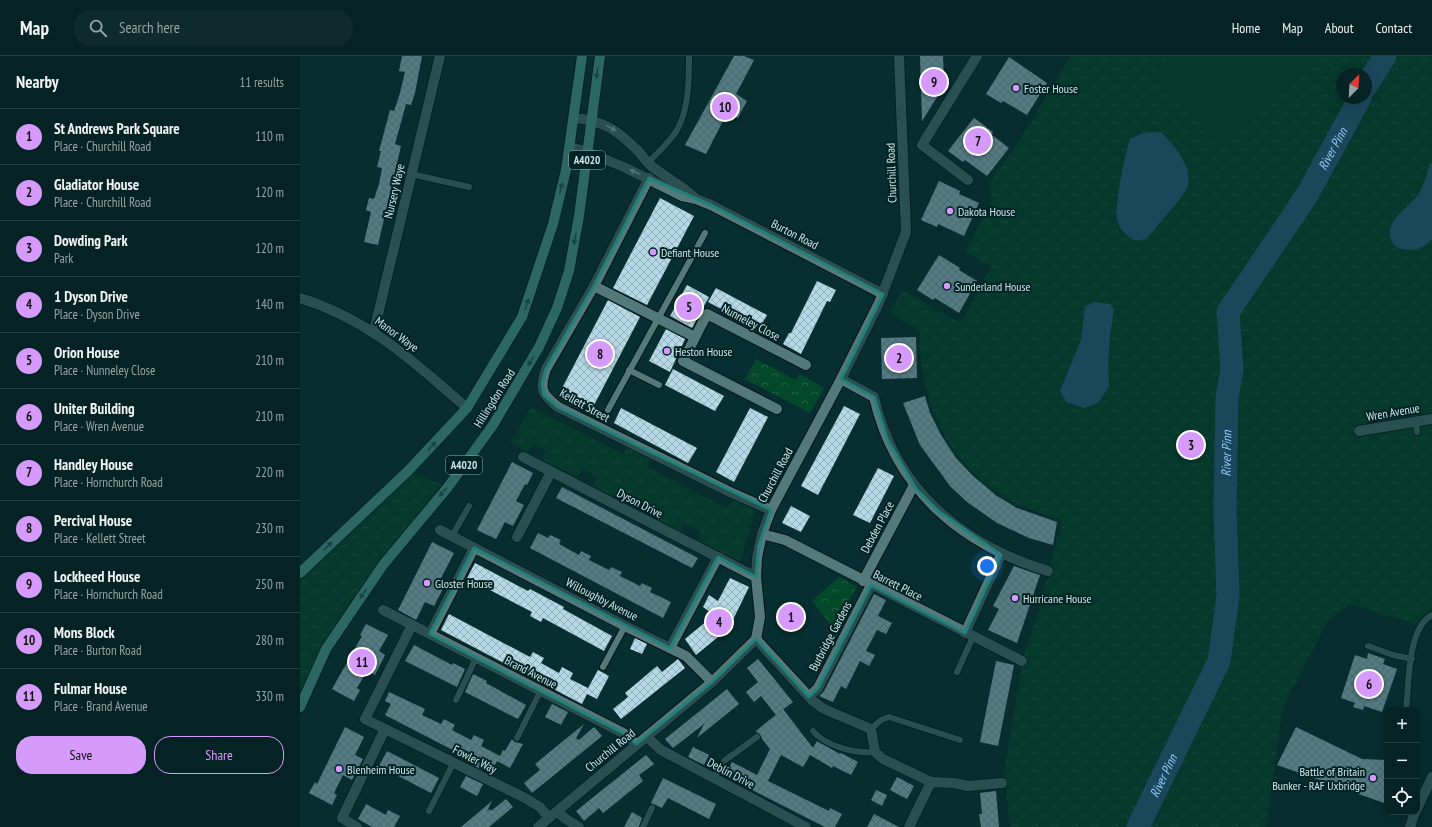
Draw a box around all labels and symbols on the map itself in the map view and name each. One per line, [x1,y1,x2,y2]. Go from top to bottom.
one-way arrow [594,67,600,79]
pin: 9 [921,67,947,97]
north arrow [1336,68,1372,104]
place label: Foster House [1024,81,1078,96]
marker: Foster House [1011,83,1021,93]
pin: 10 [712,92,738,122]
water label: River Pinn [1314,123,1351,173]
one-way arrow [605,125,617,132]
pin: 7 [965,126,991,156]
street label: Churchill Road [882,143,900,203]
road number: A4020 [569,151,605,169]
street label: Nursery Waye [380,162,408,220]
one-way arrow [629,169,640,175]
one-way arrow [559,182,565,195]
place label: Dakota House [958,204,1015,219]
marker: Dakota House [945,206,955,216]
street label: Burton Road [769,216,821,252]
one-way arrow [571,233,577,245]
place label: Defiant House [661,245,719,260]
marker: Defiant House [648,247,658,257]
place label: Sunderland House [955,279,1031,294]
marker: Sunderland House [942,281,952,291]
pin: 5 [676,292,702,322]
one-way arrow [524,298,530,310]
street label: Nunneley Close [719,300,783,344]
street label: Manor Waye [372,313,422,355]
pin: 8 [587,339,613,369]
pin: 2 [886,343,912,373]
place label: Heston House [675,344,733,359]
marker: Heston House [662,346,672,356]
one-way arrow [528,355,535,367]
street label: Hillingdon Road [470,366,518,430]
street label: Kellett Street [557,385,613,425]
street label: Wren Avenue [1365,400,1421,424]
water label: River Pinn [1217,429,1235,477]
pin: 3 [1178,430,1204,460]
one-way arrow [427,441,437,451]
street label: Churchill Road [754,445,796,505]
road number: A4020 [446,456,482,474]
street label: Dyson Drive [615,485,666,521]
one-way arrow [439,487,448,497]
street label: Debden Place [857,499,897,555]
one-way arrow [324,542,333,551]
your location [977,556,997,576]
street label: Barrett Place [871,566,925,604]
street label: Willoughby Avenue [563,574,641,624]
place label: Gloster House [435,576,493,591]
marker: Gloster House [422,578,432,588]
one-way arrow [359,589,367,599]
place label: Hurricane House [1023,591,1092,606]
marker: Hurricane House [1010,593,1020,603]
street label: Burbridge Gardens [805,599,855,673]
pin: 1 [778,602,804,632]
pin: 4 [706,607,732,637]
pin: 11 [349,647,375,677]
street label: Brand Avenue [502,652,560,692]
pin: 6 [1356,669,1382,699]
street label: Churchill Road [582,725,638,775]
street label: Fowler Way [450,742,500,777]
water label: River Pinn [1145,750,1181,800]
street label: Deblin Drive [705,754,757,792]
place label: Blenheim House [347,762,415,777]
marker: Blenheim House [334,764,344,774]
place label: Battle of Britain Bunker - RAF Uxbridge [1272,764,1365,793]
marker: Battle of Britain Bunker - RAF Uxbridge [1368,773,1378,783]

